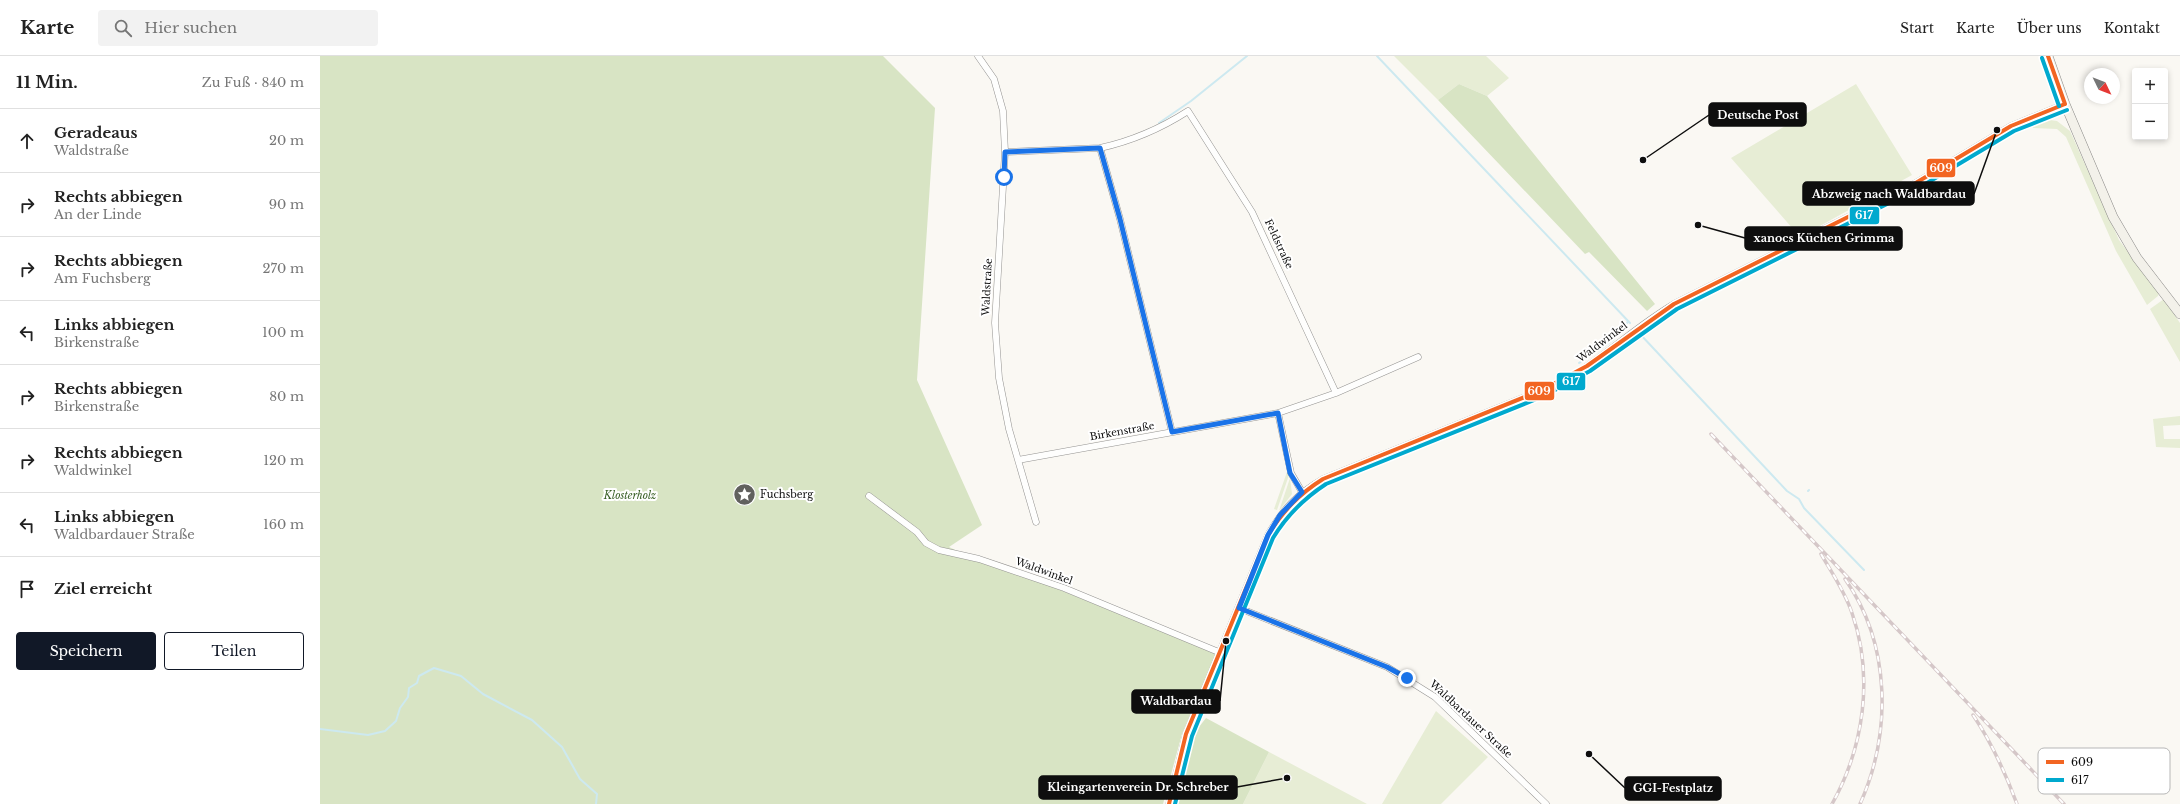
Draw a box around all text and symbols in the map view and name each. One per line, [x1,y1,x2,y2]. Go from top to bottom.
search box [98,10,378,46]
text: Karte [20,16,74,39]
icon: search [112,17,134,39]
text: Hier suchen [144,18,237,37]
text: Start [1900,19,1934,37]
text: Karte [1956,19,1995,37]
text: Über uns [2017,19,2082,37]
text: Kontakt [2104,19,2160,37]
north arrow [2084,68,2120,104]
map controls [2132,68,2168,140]
button: + [2132,68,2168,104]
text: 11 Min. [16,72,78,93]
text: Zu Fuß · 840 m [202,74,304,91]
callout: Deutsche Post [1709,103,1806,126]
button: − [2132,104,2168,140]
text: Deutsche Post [1717,108,1799,122]
text: Geradeaus [54,123,137,142]
icon: ahead [16,130,38,152]
text: 20 m [269,132,304,149]
text: Waldstraße [54,142,129,159]
line badge: 609 [1926,158,1956,178]
text: 609 [1929,161,1953,175]
route start [995,168,1013,186]
callout: Abzweig nach Waldbardau [1803,182,1974,205]
text: Rechts abbiegen [54,187,183,206]
text: Abzweig nach Waldbardau [1811,187,1966,201]
icon: right [16,194,38,216]
text: 90 m [269,196,304,213]
text: An der Linde [54,206,142,223]
line badge: 617 [1849,206,1880,225]
text: 617 [1855,208,1873,222]
street label: Feldstraße [1262,217,1296,271]
callout: xanocs Küchen Grimma [1745,227,1902,250]
text: xanocs Küchen Grimma [1754,231,1895,245]
text: Rechts abbiegen [54,251,183,270]
icon: right [16,258,38,280]
street label: Waldstraße [979,258,995,317]
text: 270 m [263,260,304,277]
text: Am Fuchsberg [54,270,151,287]
text: Links abbiegen [54,315,174,334]
street label: Waldwinkel [1573,319,1630,366]
icon: left [16,322,38,344]
text: 100 m [262,324,304,341]
text: Birkenstraße [54,334,139,351]
line badge: 617 [1556,372,1586,391]
text: 617 [1562,374,1580,388]
text: Rechts abbiegen [54,379,183,398]
line badge: 609 [1524,381,1555,401]
text: 609 [1527,384,1551,398]
icon: right [16,386,38,408]
text: 80 m [269,388,304,405]
text: Birkenstraße [54,398,139,415]
street label: Birkenstraße [1089,419,1156,443]
text: Rechts abbiegen [54,443,183,462]
icon: right [16,450,38,472]
text: 120 m [263,452,304,469]
text: Waldwinkel [54,462,132,479]
place icon: Fuchsberg [731,481,757,507]
place label: Fuchsberg [760,488,814,501]
park label: Klosterholz [603,489,656,502]
text: Links abbiegen [54,507,174,526]
icon: left [16,514,38,536]
text: 160 m [263,516,304,533]
text: Waldbardauer Straße [54,526,195,543]
street label: Waldwinkel [1013,554,1074,587]
icon: arrive [16,578,38,600]
text: Ziel erreicht [54,579,152,598]
button: Speichern [16,632,156,670]
button: Teilen [164,632,304,670]
route end [1398,669,1416,687]
street label: Waldbardauer Straße [1426,677,1515,761]
callout: Waldbardau [1132,690,1220,713]
text: Waldbardau [1139,694,1212,708]
legend [2038,748,2170,794]
text: 609 [2071,755,2093,769]
text: 617 [2071,773,2089,787]
callout: Kleingartenverein Dr. Schreber [1039,776,1237,799]
callout: GGI-Festplatz [1625,777,1721,800]
text: Kleingartenverein Dr. Schreber [1047,780,1229,794]
text: GGI-Festplatz [1633,781,1713,795]

